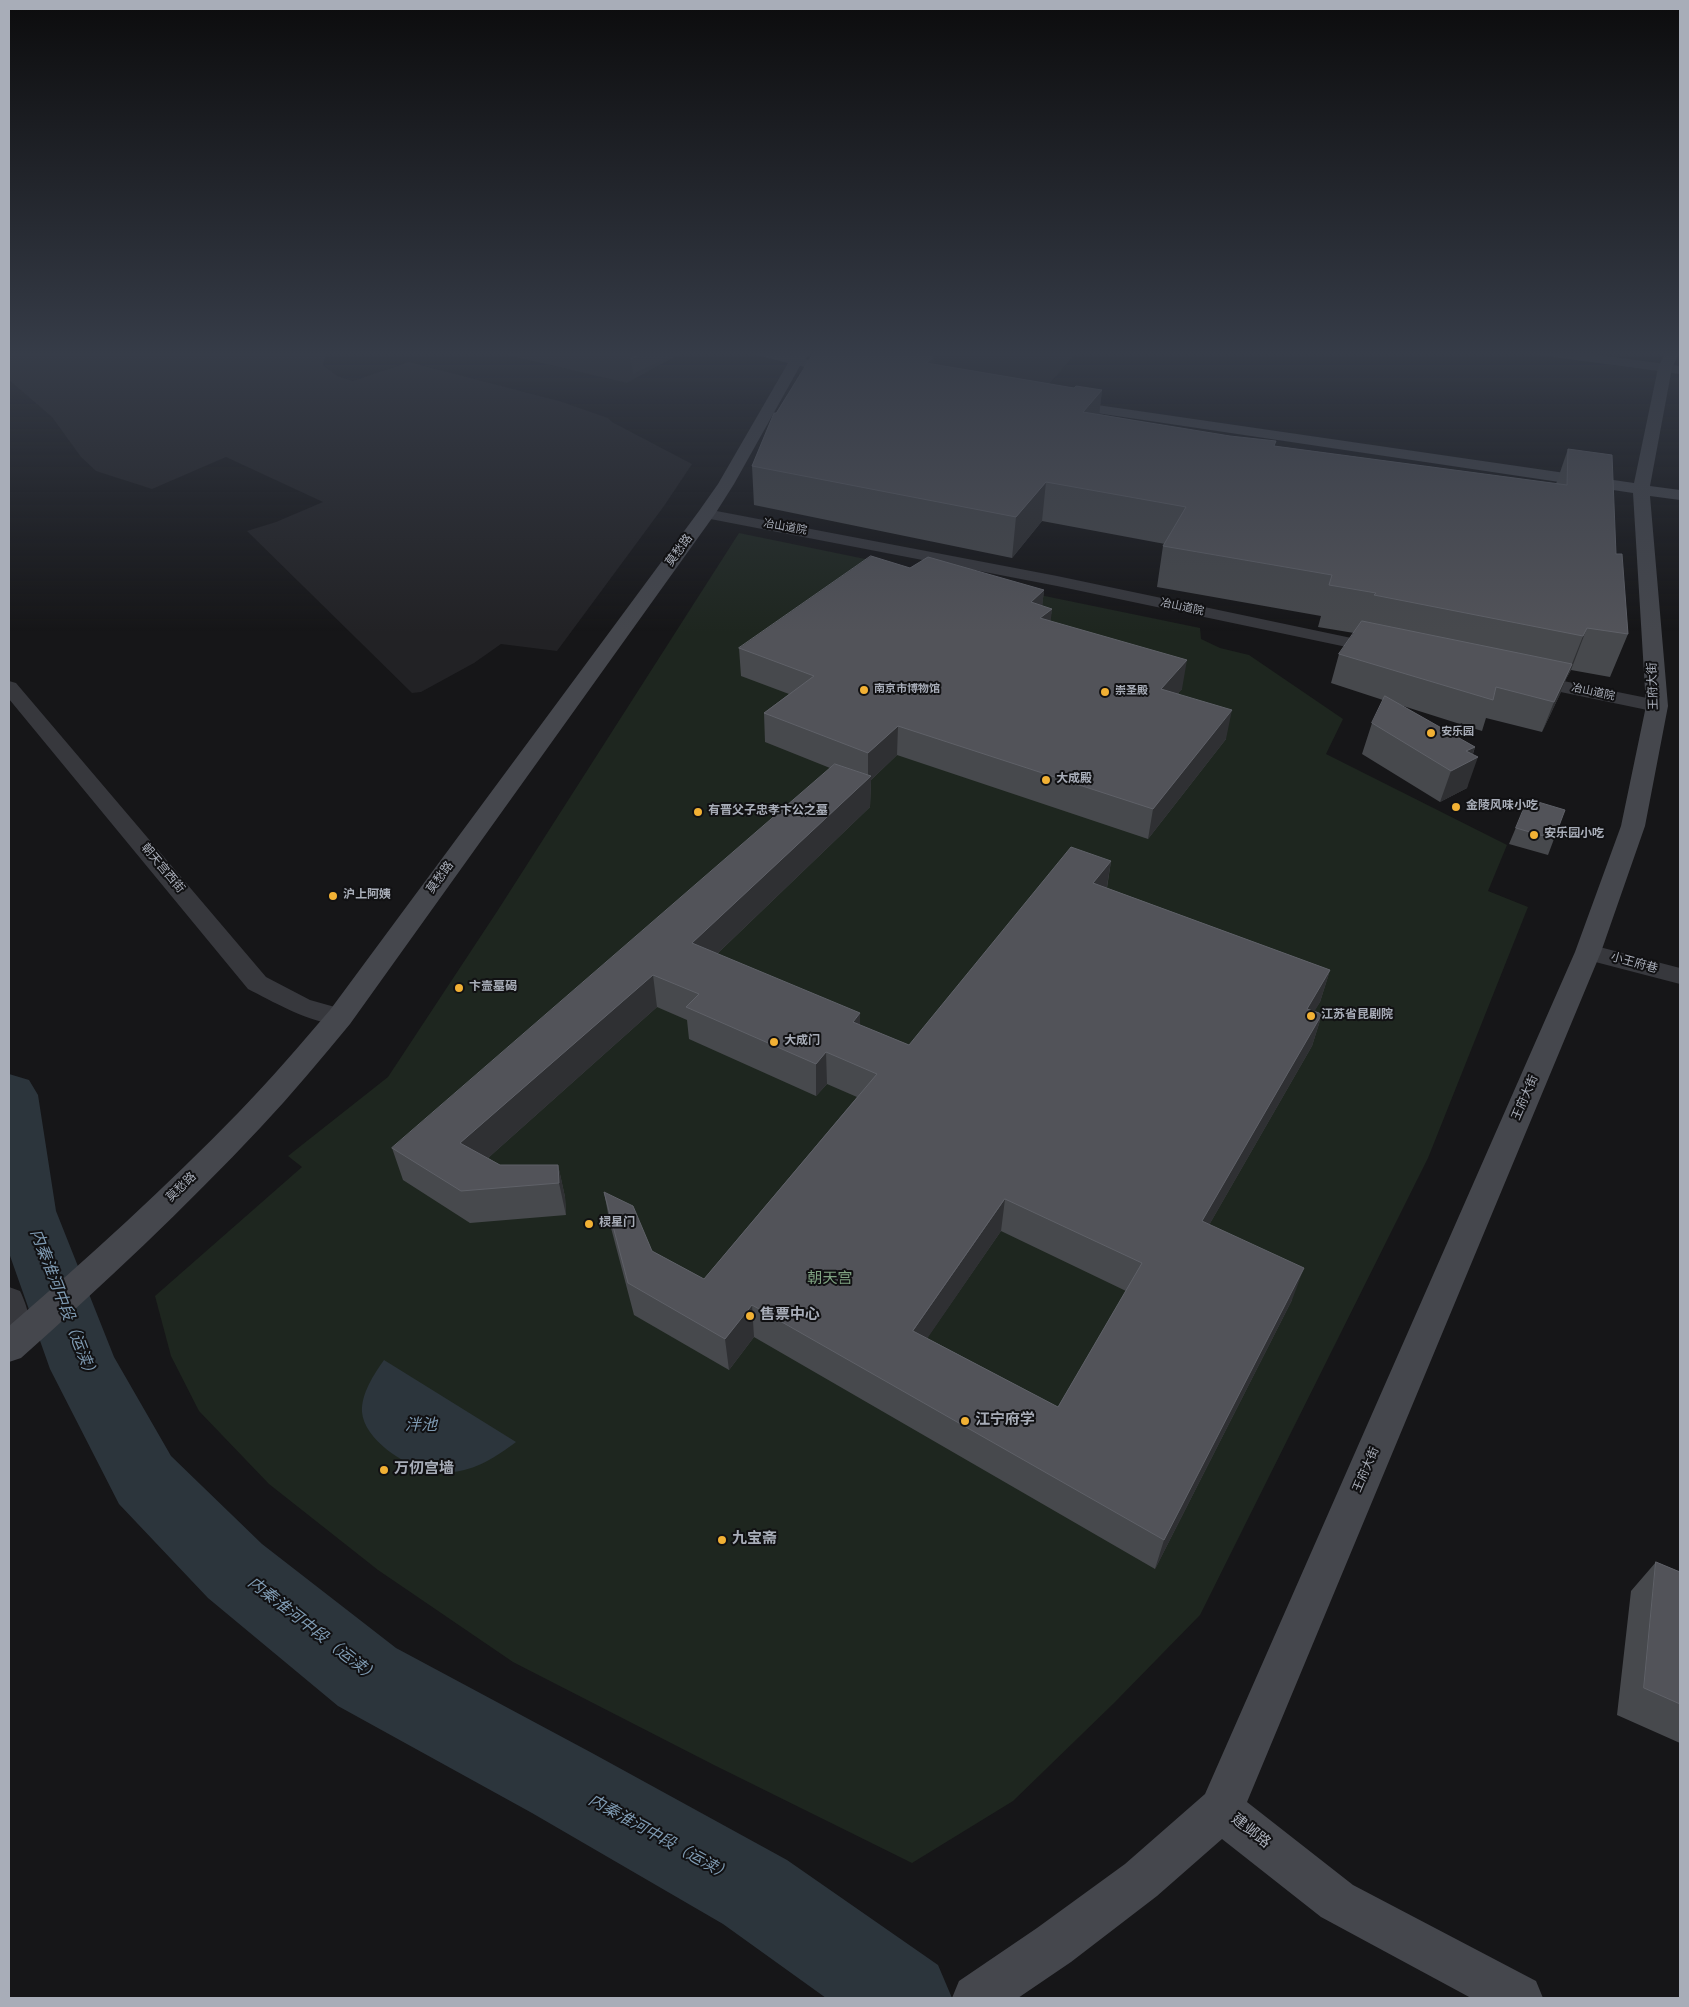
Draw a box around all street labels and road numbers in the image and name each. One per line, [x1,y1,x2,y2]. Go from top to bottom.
street label: 冶山道院 [762,518,808,538]
street label: 莫愁路 [664,532,696,570]
street label: 冶山道院 [1159,597,1205,619]
street label: 王府大街 [1646,662,1662,710]
street label: 冶山道院 [1570,682,1616,704]
street label: 朝天宫西街 [137,841,187,897]
street label: 莫愁路 [425,859,457,897]
street label: 小王府巷 [1609,951,1659,977]
street label: 王府大街 [1510,1073,1542,1123]
street label: 莫愁路 [164,1170,200,1206]
street label: 王府大街 [1351,1445,1383,1495]
street label: 建邺路 [1227,1811,1273,1853]

